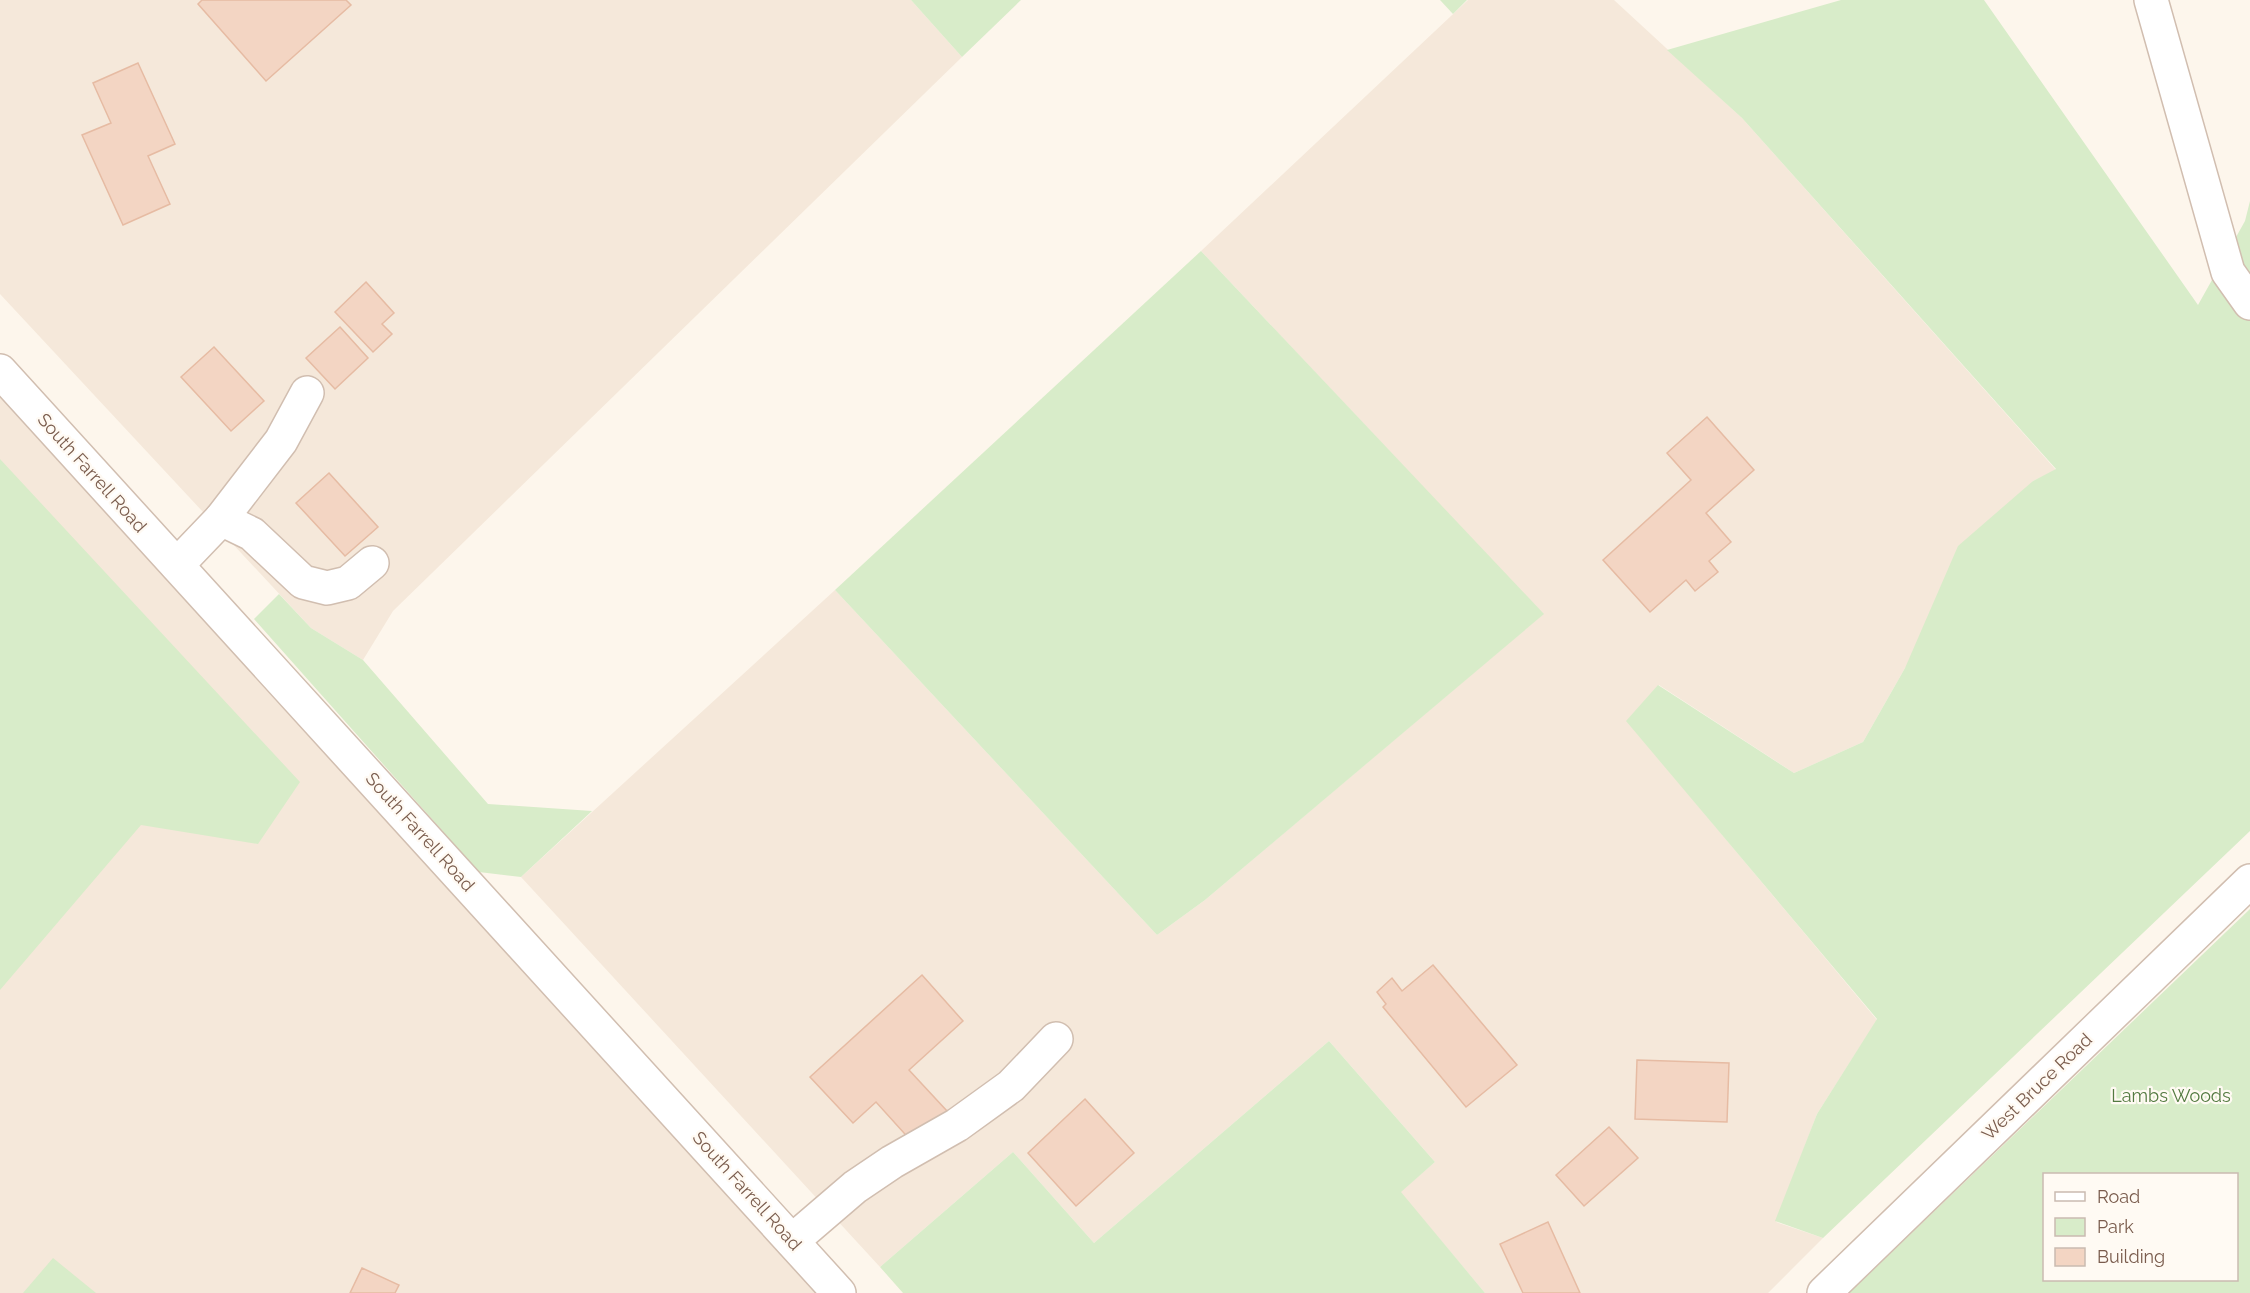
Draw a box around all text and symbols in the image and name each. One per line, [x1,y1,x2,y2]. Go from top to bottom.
street label: South Farrell Road [34,409,151,536]
street label: South Farrell Road [362,768,479,895]
street label: West Bruce Road [1977,1029,2096,1144]
park label: Lambs Woods [2111,1085,2231,1106]
street label: South Farrell Road [689,1127,806,1254]
legend [2043,1173,2238,1281]
text: Road [2097,1186,2140,1207]
text: Park [2097,1216,2134,1237]
text: Building [2097,1246,2165,1267]

